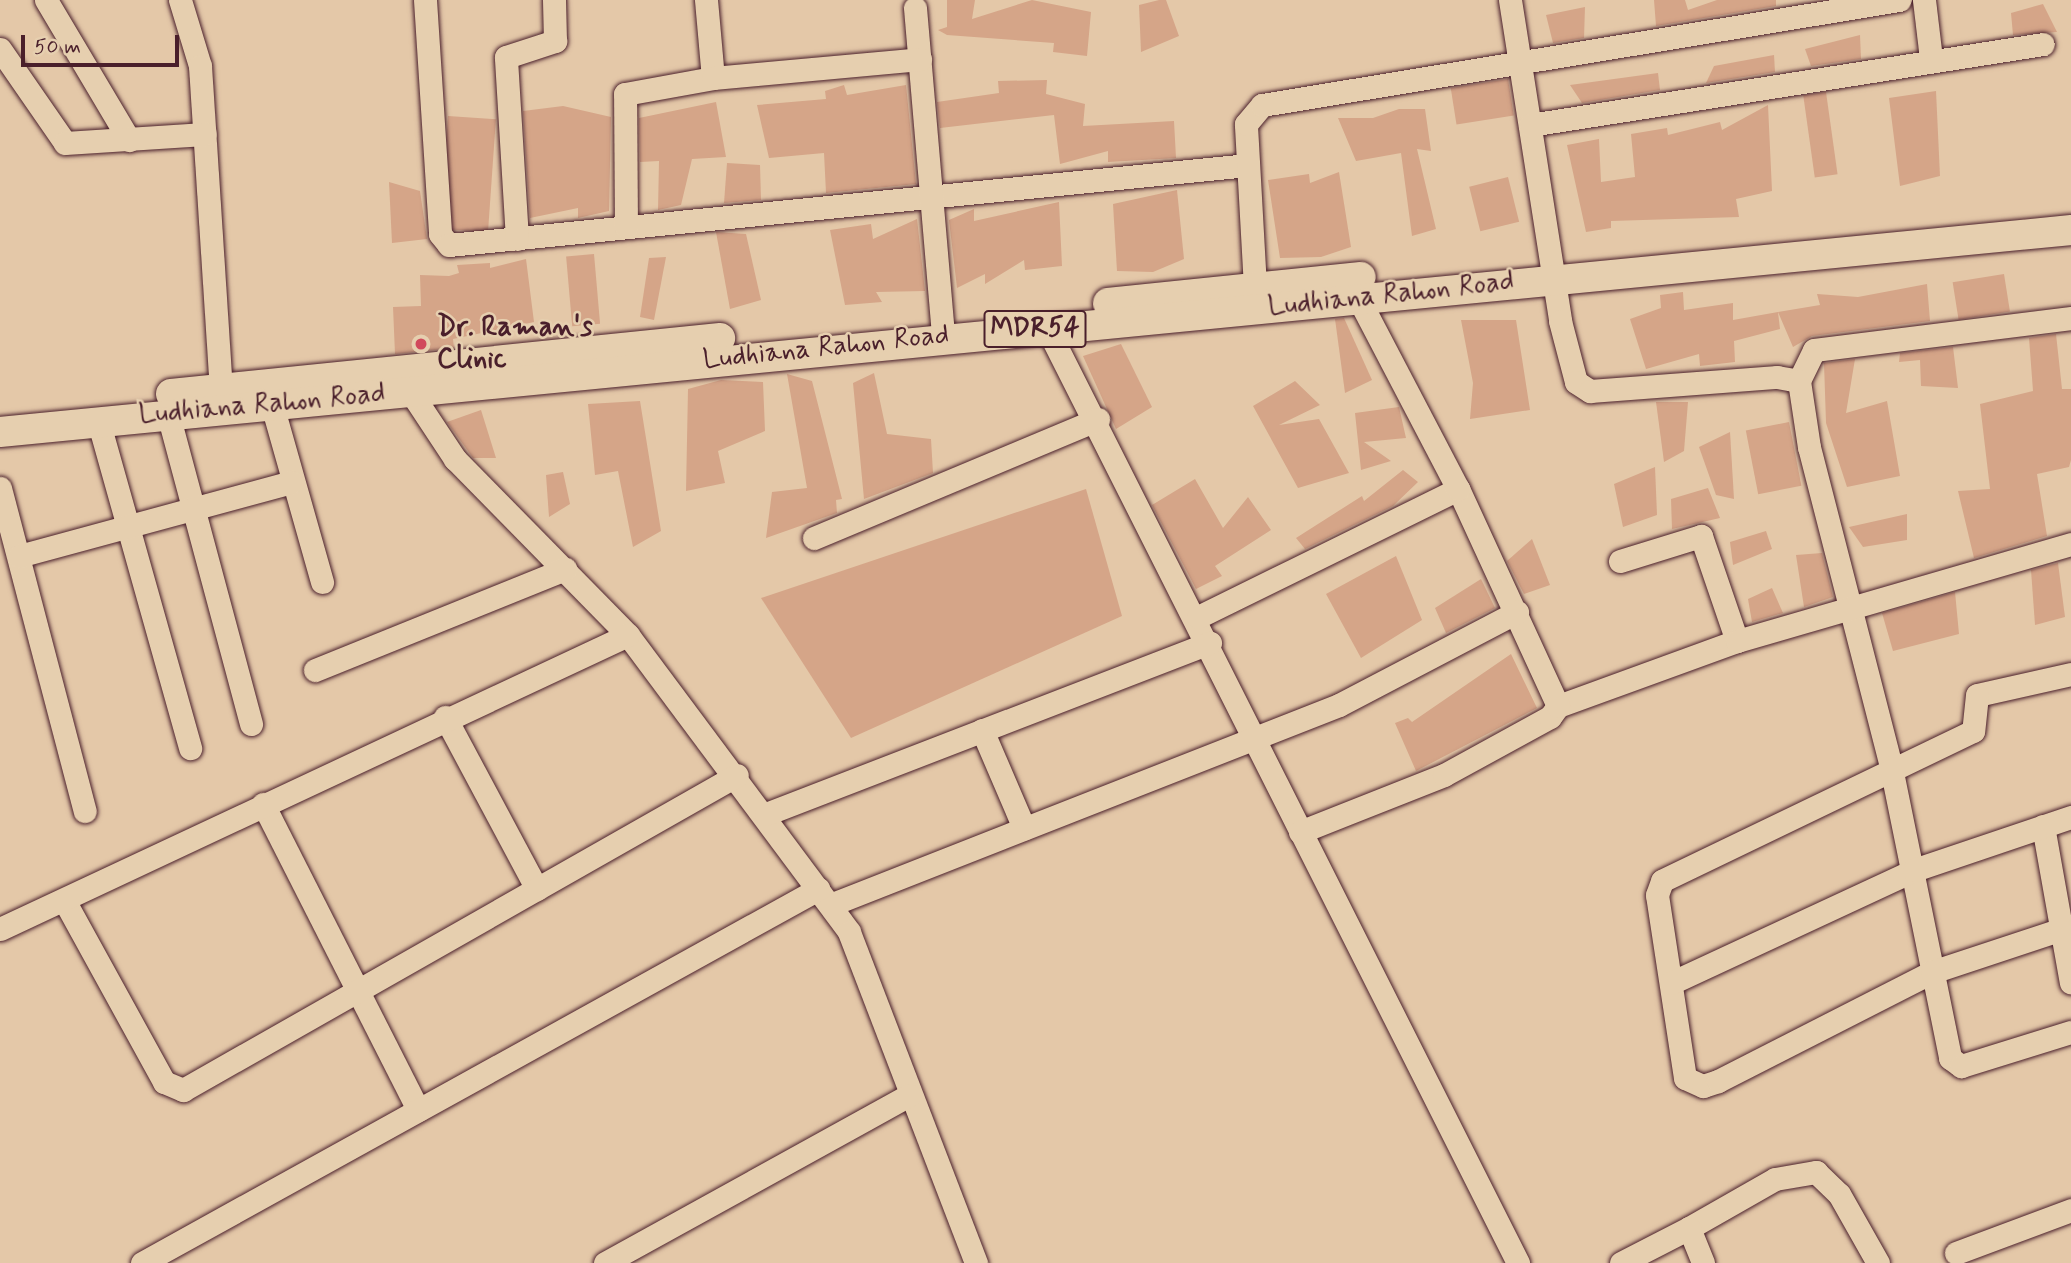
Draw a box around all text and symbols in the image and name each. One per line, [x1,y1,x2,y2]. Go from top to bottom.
scale bar [24,21,182,65]
text: 50 m [34,33,81,61]
street label: Ludhiana Rahon Road [1266,265,1516,325]
road number: MDR54 [982,306,1088,352]
place label: Dr. Raman's Clinic [437,311,593,377]
street label: Ludhiana Rahon Road [701,318,951,378]
marker: Dr. Raman's Clinic [411,334,431,354]
street label: Ludhiana Rahon Road [137,377,387,433]

